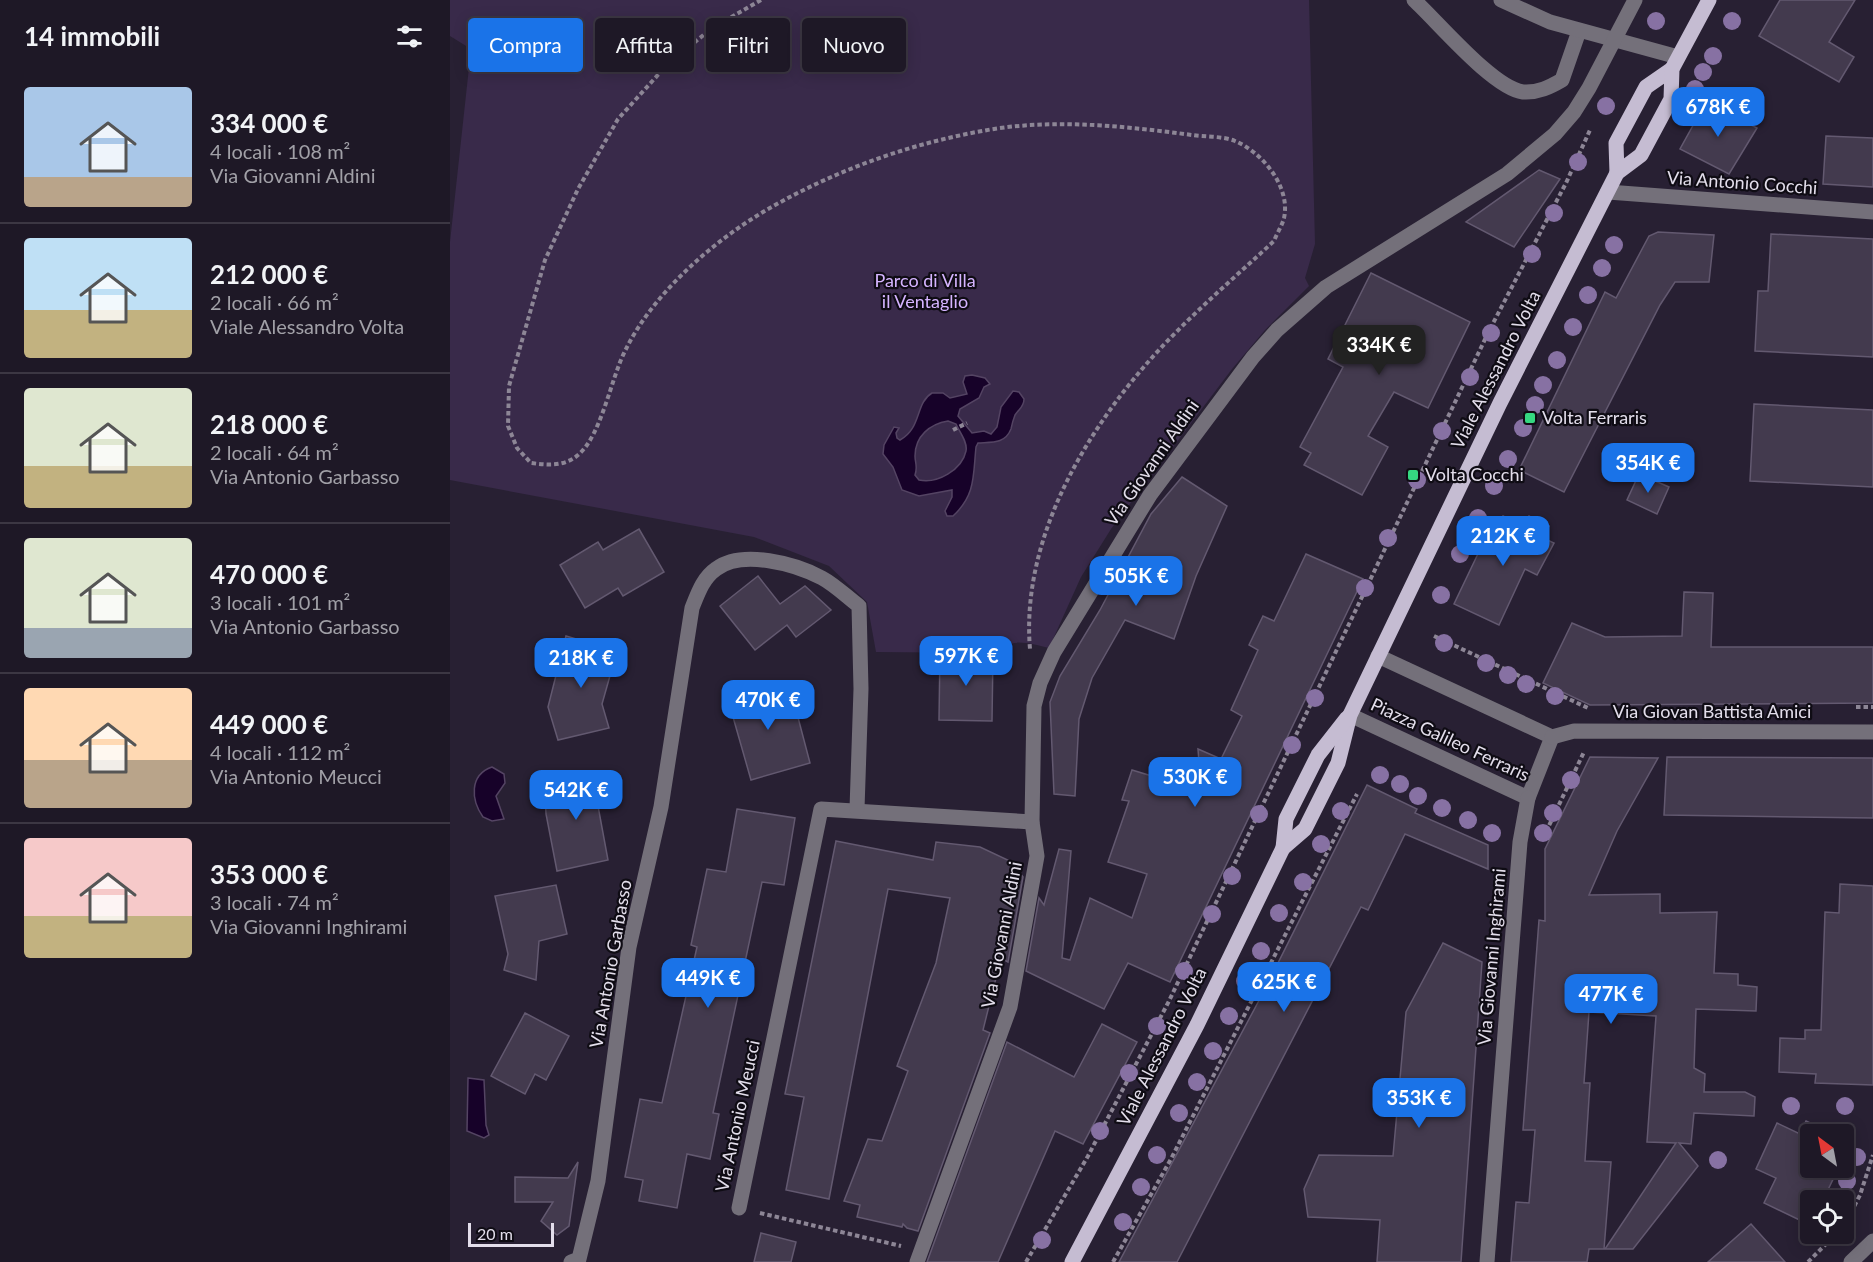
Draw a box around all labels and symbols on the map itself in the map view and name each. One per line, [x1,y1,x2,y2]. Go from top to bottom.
pin: 678K € [1669,87,1767,138]
street label: Via Antonio Cocchi [1666,166,1818,198]
park label: Parco di Villa il Ventaglio [874,269,976,312]
street label: Viale Alessandro Volta [1446,287,1545,452]
pin: 334K € [1330,325,1428,376]
street label: Via Giovanni Aldini [1099,395,1203,530]
place label: Volta Ferraris [1542,406,1647,428]
marker: Volta Ferraris [1523,411,1537,425]
pin: 354K € [1599,443,1697,494]
place label: Volta Cocchi [1425,463,1524,485]
marker: Volta Cocchi [1406,468,1420,482]
pin: 212K € [1454,516,1552,567]
pin: 505K € [1087,556,1185,607]
pin: 597K € [917,636,1015,687]
pin: 218K € [532,638,630,689]
pin: 470K € [719,680,817,731]
street label: Piazza Galileo Ferraris [1368,693,1533,786]
street label: Via Giovan Battista Amici [1613,700,1811,722]
pin: 530K € [1146,757,1244,808]
pin: 542K € [527,770,625,821]
street label: Via Giovanni Aldini [976,860,1026,1010]
street label: Via Giovanni Inghirami [1472,867,1510,1046]
street label: Via Antonio Garbasso [584,878,636,1050]
pin: 449K € [659,958,757,1009]
pin: 625K € [1235,962,1333,1013]
street label: Viale Alessandro Volta [1112,964,1211,1129]
pin: 477K € [1562,974,1660,1025]
street label: Via Antonio Meucci [710,1038,764,1194]
pin: 353K € [1370,1078,1468,1129]
north arrow [1800,1124,1854,1178]
scale bar [468,1220,554,1248]

